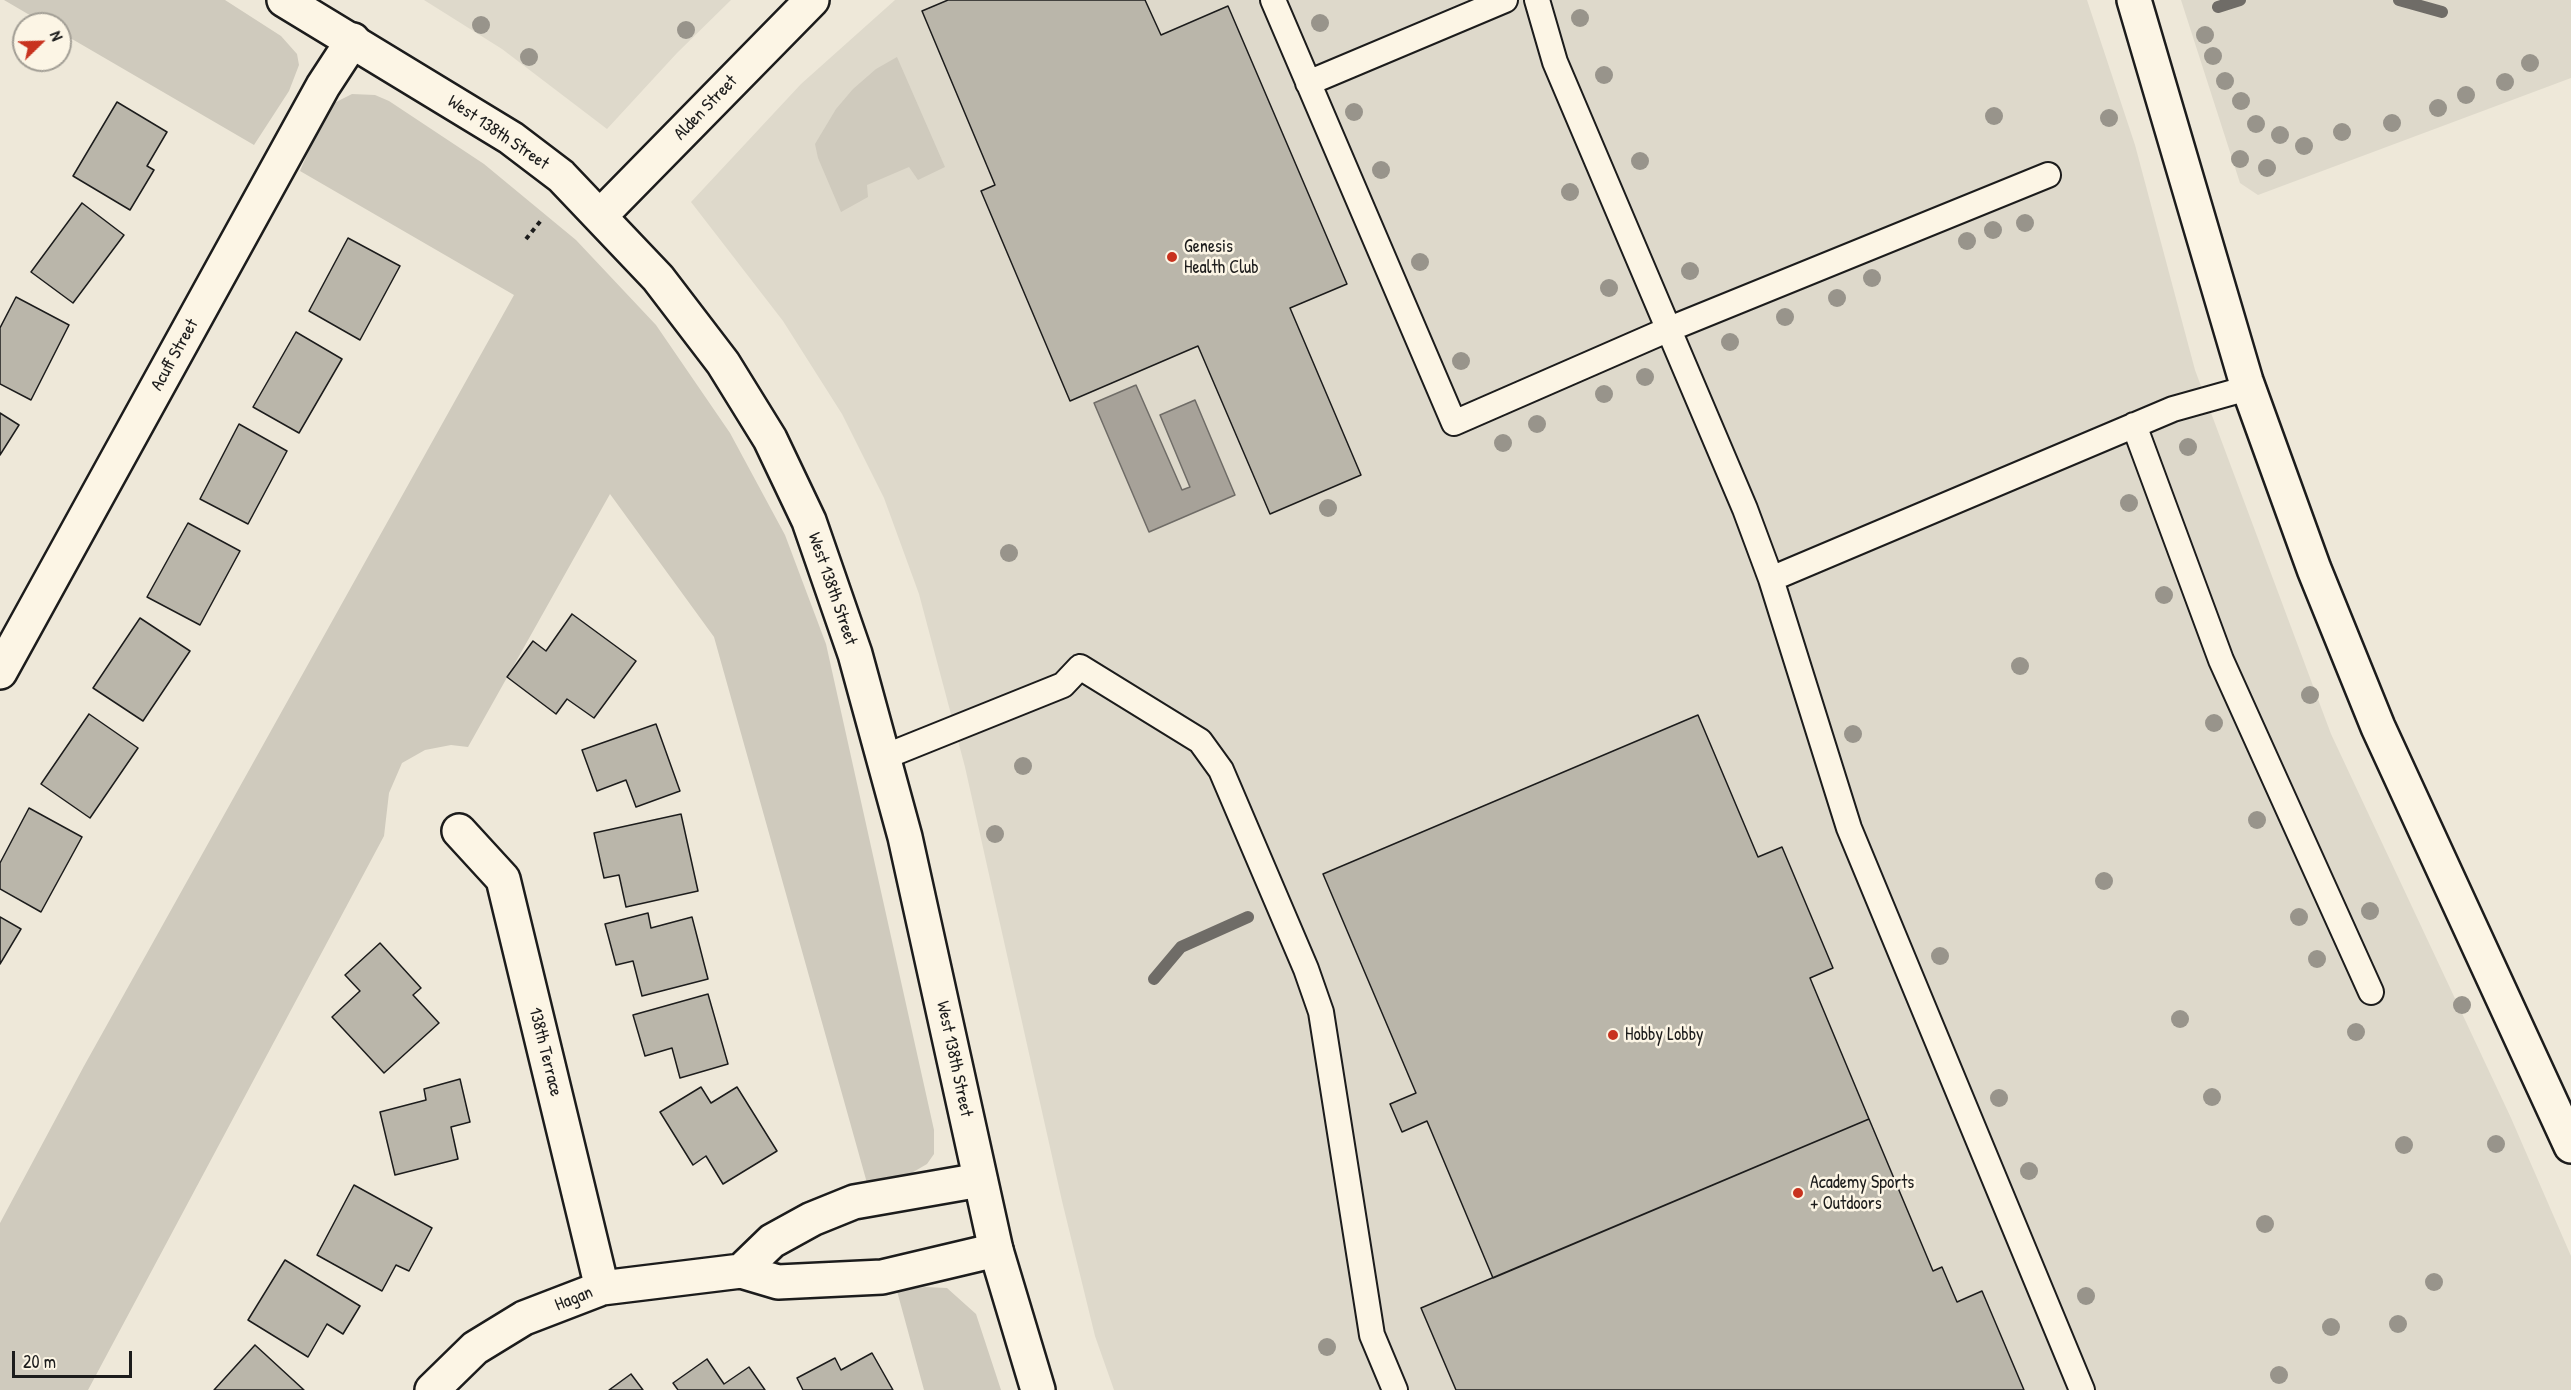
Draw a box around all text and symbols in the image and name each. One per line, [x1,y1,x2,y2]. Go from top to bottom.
north arrow [12,12,72,72]
text: N [45,28,69,44]
street label: Alden Street [670,71,742,145]
street label: West 138th Street [443,91,553,175]
place label: Genesis Health Club [1184,236,1259,278]
marker: Genesis Health Club [1165,250,1179,264]
street label: Acuff Street [147,315,203,395]
street label: West 138th Street [803,530,861,648]
street label: West 138th Street [931,999,977,1119]
street label: 138th Terrace [524,1005,566,1099]
place label: Hobby Lobby [1625,1024,1704,1046]
marker: Hobby Lobby [1606,1028,1620,1042]
place label: Academy Sports + Outdoors [1810,1172,1914,1214]
marker: Academy Sports + Outdoors [1791,1186,1805,1200]
street label: Hagan [552,1282,596,1316]
scale bar [15,1339,135,1377]
text: 20 m [23,1349,56,1374]

